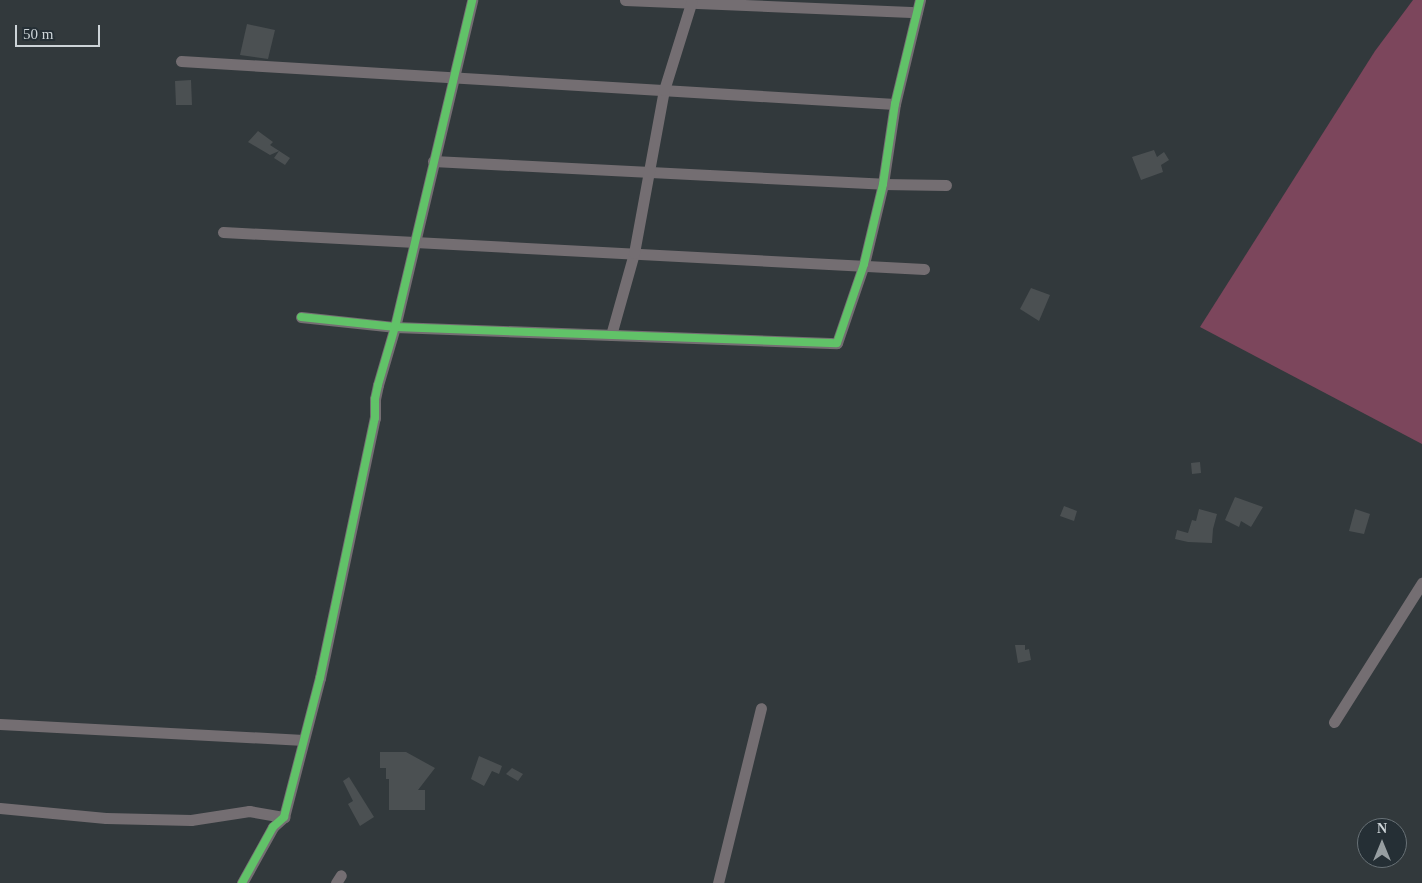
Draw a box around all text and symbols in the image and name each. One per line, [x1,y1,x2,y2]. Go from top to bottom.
scale bar [18,15,102,47]
text: 50 m [23,26,53,42]
north arrow [1357,818,1407,868]
text: N [1377,821,1387,836]

